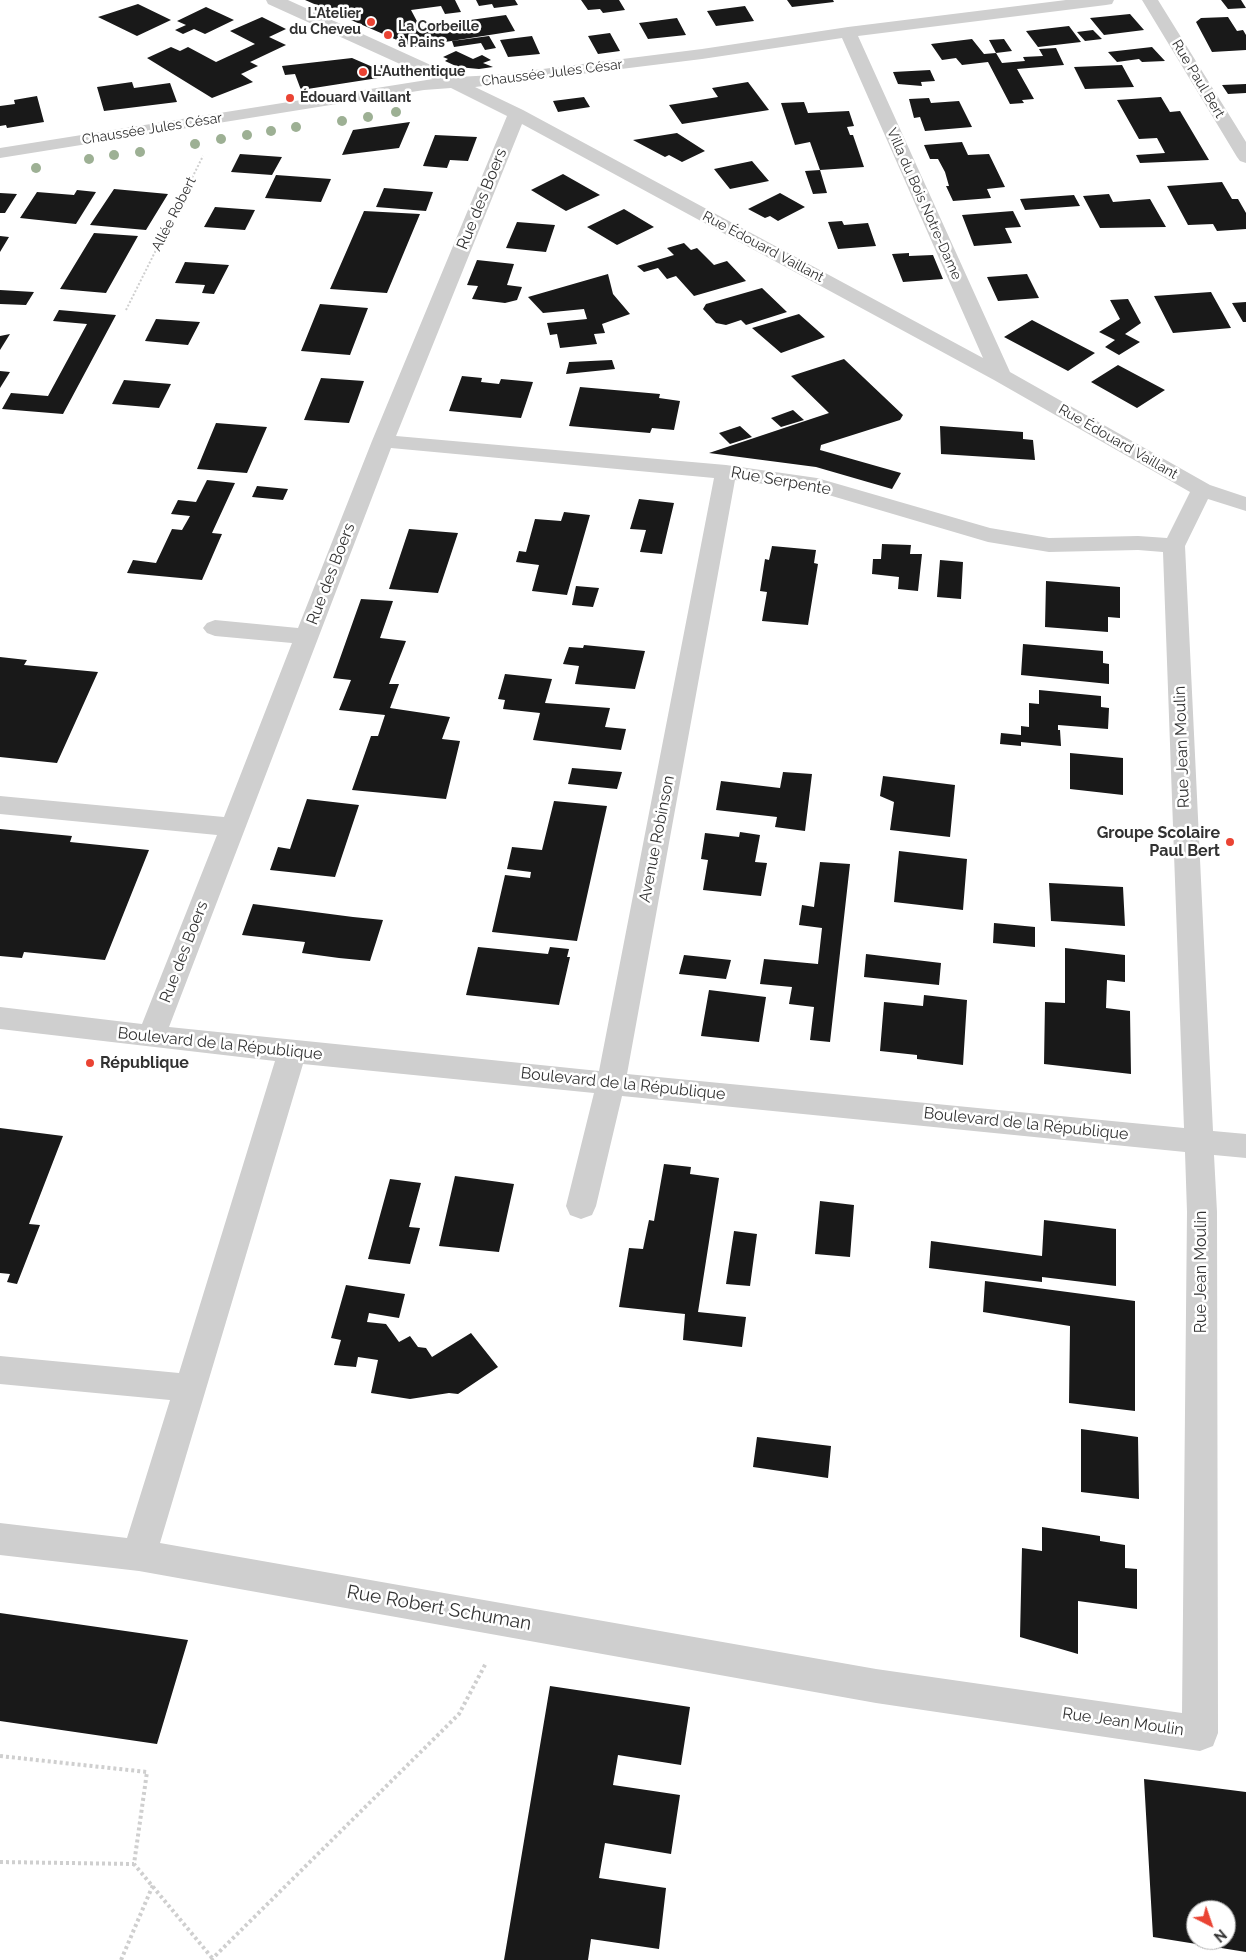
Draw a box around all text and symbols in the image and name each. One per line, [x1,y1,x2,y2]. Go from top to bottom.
place label: L'Atelier du Cheveu [289,6,361,38]
marker: L'Atelier du Cheveu [365,16,377,28]
place label: La Corbeille à Pains [398,19,479,52]
marker: La Corbeille à Pains [382,29,394,41]
street label: Rue Paul Bert [1168,37,1228,121]
street label: Chaussée Jules César [481,56,623,90]
place label: L'Authentique [373,64,465,80]
marker: L'Authentique [357,66,369,78]
place label: Édouard Vaillant [300,90,411,106]
marker: Édouard Vaillant [284,92,296,104]
street label: Chaussée Jules César [81,110,223,148]
street label: Villa du Bois Notre-Dame [883,126,965,282]
street label: Rue des Boers [453,146,511,252]
street label: Allée Robert [148,174,200,254]
street label: Rue Édouard Vaillant [699,208,827,286]
street label: Rue Édouard Vaillant [1055,401,1181,483]
street label: Rue Serpente [730,463,832,499]
street label: Rue des Boers [303,520,359,628]
street label: Rue Jean Moulin [1170,685,1194,809]
street label: Avenue Robinson [635,774,679,904]
place label: Groupe Scolaire Paul Bert [1097,823,1220,861]
marker: Groupe Scolaire Paul Bert [1224,836,1236,848]
street label: Rue des Boers [156,898,212,1006]
street label: Boulevard de la République [117,1024,323,1064]
place label: République [100,1053,189,1073]
marker: République [84,1057,96,1069]
street label: Boulevard de la République [520,1064,726,1104]
street label: Boulevard de la République [923,1104,1129,1144]
street label: Rue Jean Moulin [1191,1211,1211,1333]
street label: Rue Robert Schuman [345,1581,533,1635]
street label: Rue Jean Moulin [1061,1704,1185,1740]
north arrow [1186,1900,1236,1950]
text: N [1211,1926,1229,1945]

